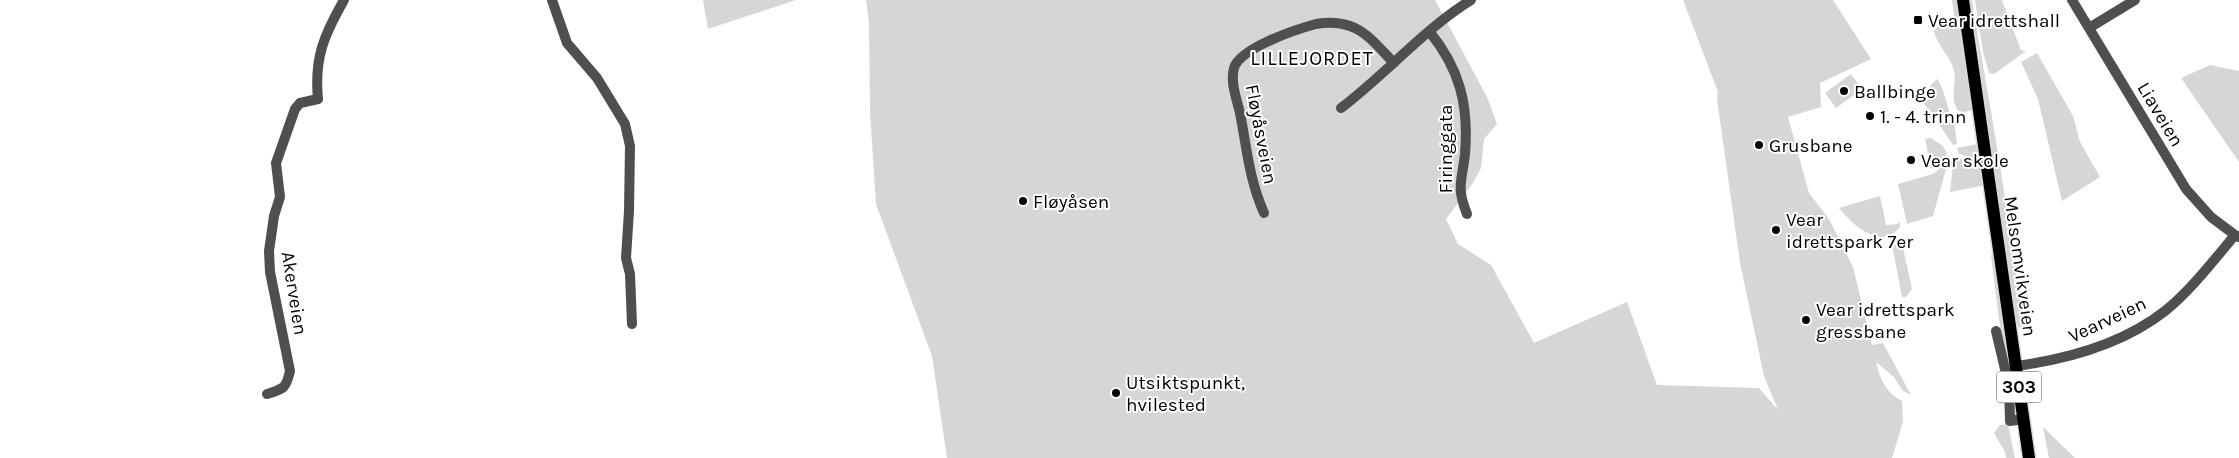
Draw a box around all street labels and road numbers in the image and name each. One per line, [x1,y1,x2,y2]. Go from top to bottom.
street label: Liaveien [2132,78,2188,151]
street label: Fløyåsveien [1241,82,1281,186]
street label: Firinggata [1435,104,1457,194]
street label: Melsomvikveien [1999,195,2041,338]
street label: Akerveien [277,250,311,337]
street label: Vearveien [2065,292,2150,347]
road number: 303 [1996,372,2042,402]

